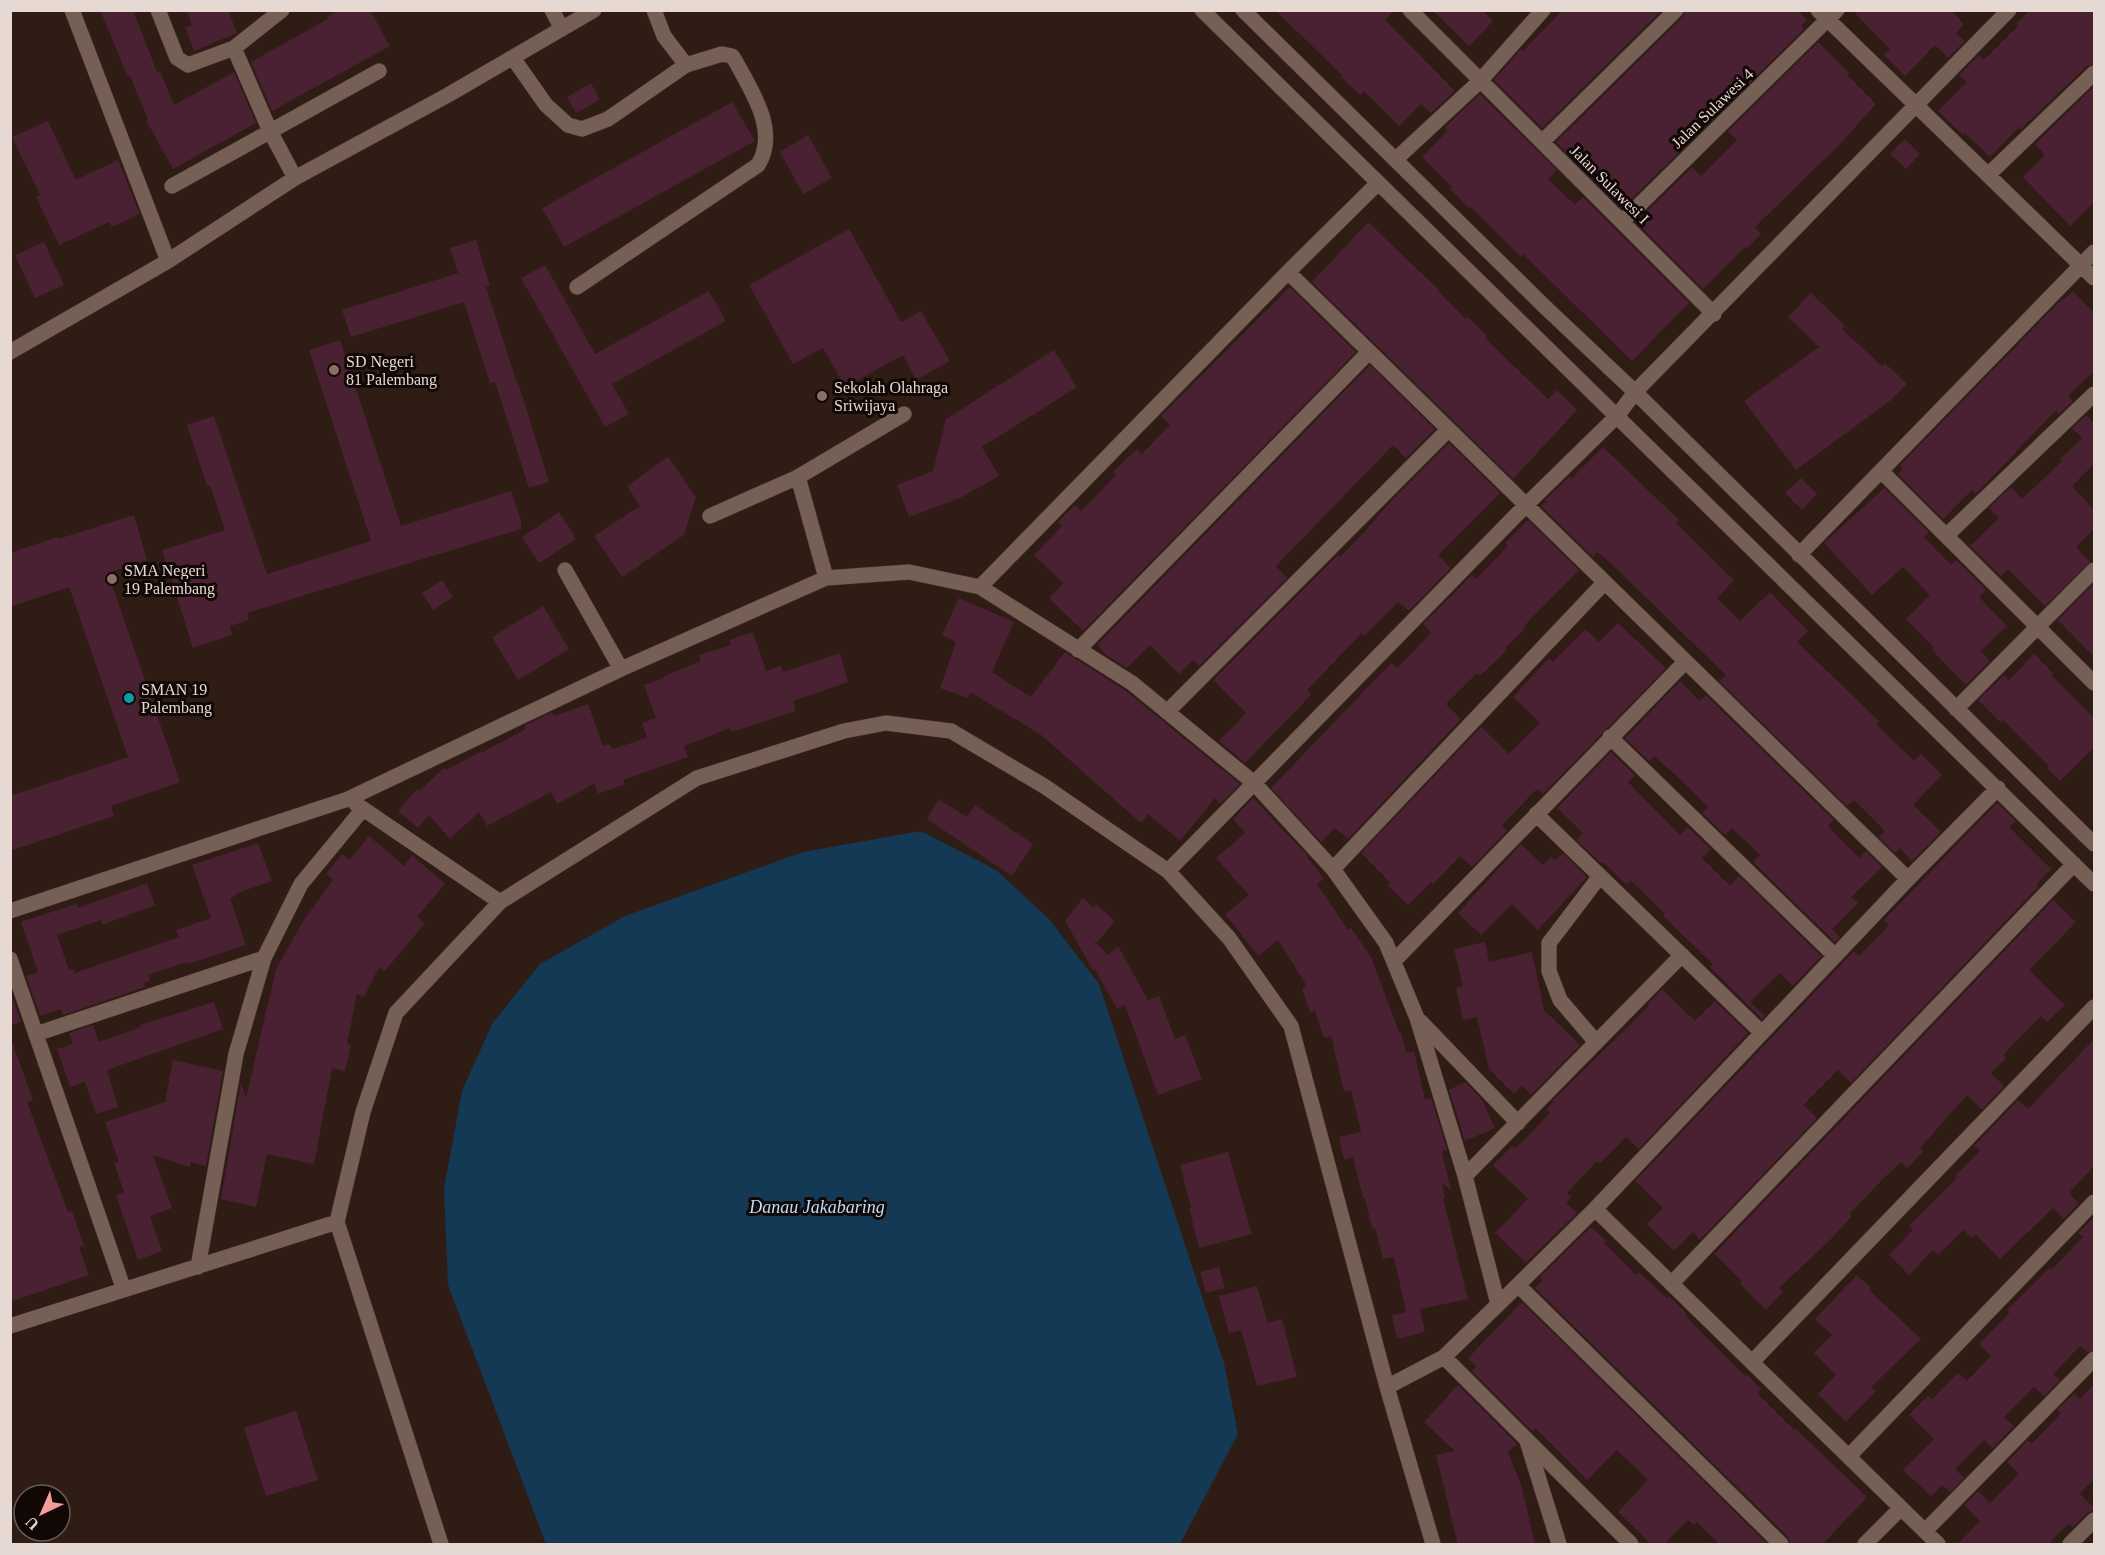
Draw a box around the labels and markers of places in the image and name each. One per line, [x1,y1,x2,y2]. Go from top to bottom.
place label: SD Negeri 81 Palembang [346,353,437,389]
marker: SD Negeri 81 Palembang [327,363,341,377]
place label: Sekolah Olahraga Sriwijaya [834,379,948,415]
marker: Sekolah Olahraga Sriwijaya [815,389,829,403]
place label: SMA Negeri 19 Palembang [124,562,215,598]
marker: SMA Negeri 19 Palembang [105,572,119,586]
place label: SMAN 19 Palembang [141,681,212,717]
marker: SMAN 19 Palembang [122,691,136,705]

